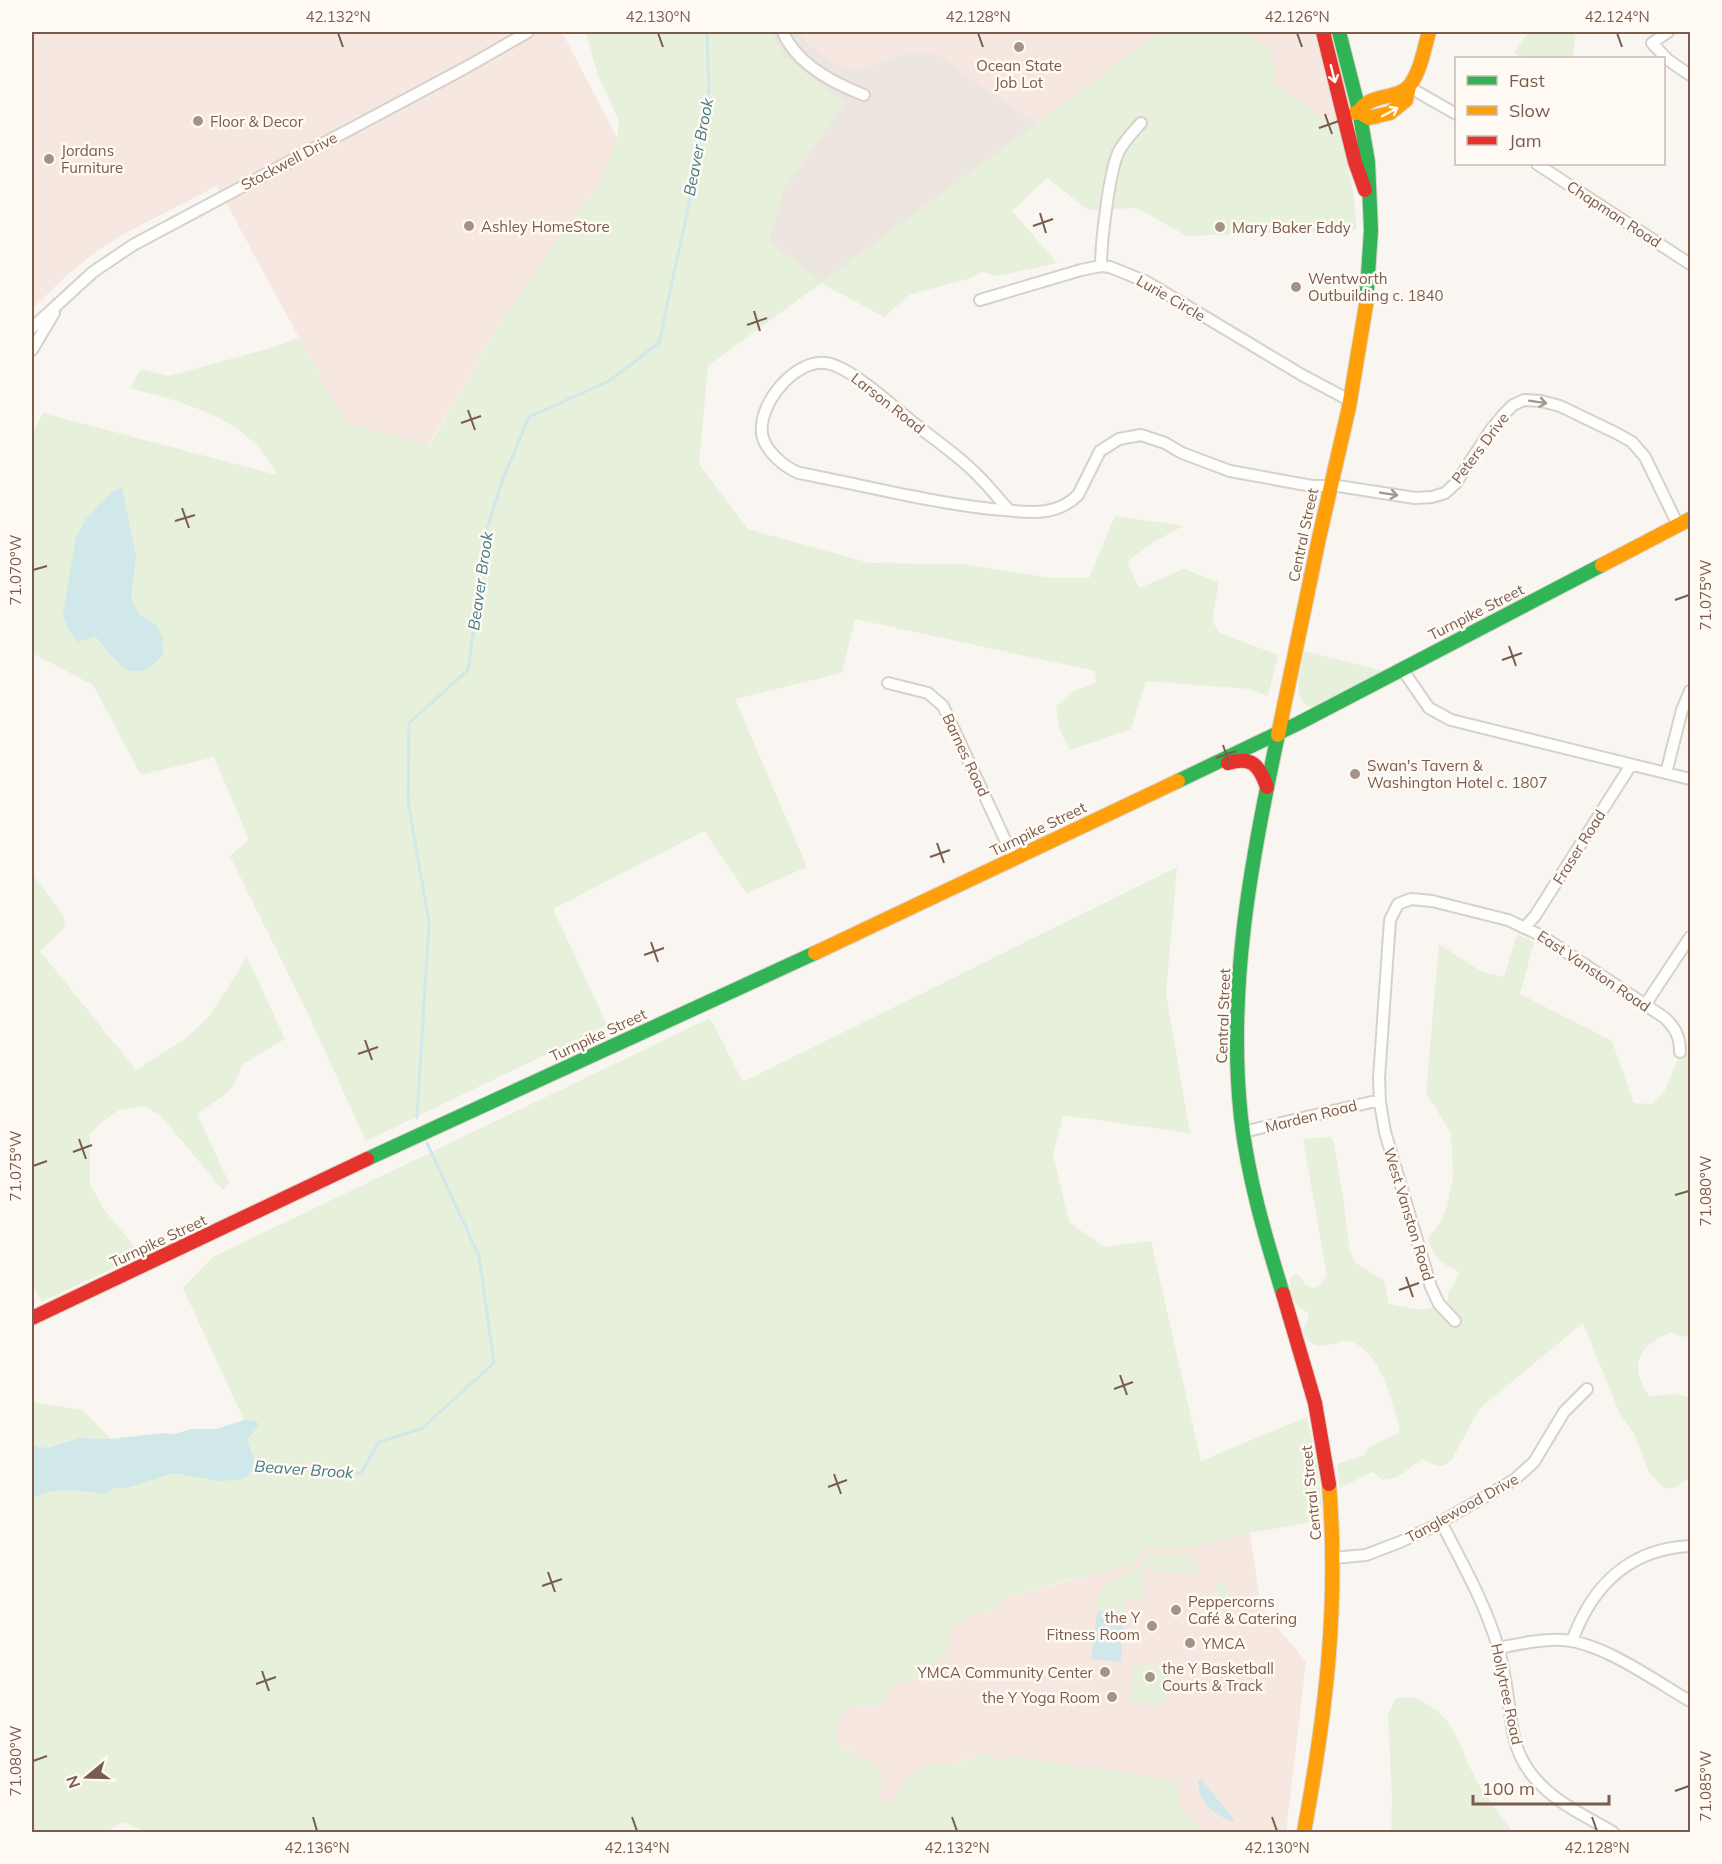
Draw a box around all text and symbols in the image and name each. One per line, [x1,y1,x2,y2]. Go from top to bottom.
text: 42.132°N [305,7,371,26]
text: 42.130°N [625,7,691,26]
text: 42.128°N [945,7,1011,26]
text: 42.126°N [1264,7,1330,26]
text: 42.124°N [1584,7,1650,26]
marker: Ocean State Job Lot [1012,40,1026,54]
place label: Ocean State Job Lot [976,56,1062,92]
legend [1455,57,1665,165]
one-way arrow [1328,64,1340,83]
text: Fast [1509,69,1545,92]
water label: Beaver Brook [679,96,717,198]
text: Slow [1509,99,1551,122]
one-way arrow [1381,106,1398,118]
place label: Floor & Decor [210,112,304,131]
marker: Floor & Decor [191,114,205,128]
street label: Stockwell Drive [238,128,340,194]
text: Jam [1509,129,1542,152]
place label: Jordans Furniture [61,141,123,177]
marker: Jordans Furniture [42,152,56,166]
street label: Chapman Road [1563,176,1665,252]
place label: Ashley HomeStore [481,217,610,236]
place label: Mary Baker Eddy [1232,218,1351,237]
marker: Ashley HomeStore [462,219,476,233]
marker: Mary Baker Eddy [1213,220,1227,234]
place label: Wentworth Outbuilding c. 1840 [1308,269,1444,305]
street label: Lurie Circle [1133,271,1209,325]
marker: Wentworth Outbuilding c. 1840 [1289,280,1303,294]
street label: Larson Road [847,368,929,438]
one-way arrow [1528,396,1547,407]
street label: Peters Drive [1447,409,1513,487]
street label: Central Street [1284,486,1322,584]
one-way arrow [1378,489,1398,500]
water label: Beaver Brook [463,530,497,632]
text: 71.070°W [6,534,25,605]
text: 71.075°W [1696,559,1715,630]
street label: Turnpike Street [1425,580,1527,644]
street label: Barnes Road [938,710,994,800]
place label: Swan's Tavern & Washington Hotel c. 1807 [1367,756,1548,792]
marker: Swan's Tavern & Washington Hotel c. 1807 [1348,767,1362,781]
street label: Turnpike Street [987,798,1089,860]
street label: Fraser Road [1549,806,1609,888]
street label: East Vanston Road [1534,926,1654,1016]
street label: Central Street [1212,968,1234,1064]
street label: Turnpike Street [547,1004,649,1066]
street label: Marden Road [1263,1095,1359,1137]
text: 71.075°W [6,1130,25,1201]
street label: West Vanston Road [1380,1145,1438,1283]
text: 71.080°W [1696,1155,1715,1226]
street label: Turnpike Street [107,1210,209,1272]
street label: Central Street [1297,1445,1325,1541]
water label: Beaver Brook [254,1456,355,1482]
street label: Tanglewood Drive [1402,1469,1522,1547]
place label: Peppercorns Café & Catering [1188,1592,1297,1628]
marker: Peppercorns Café & Catering [1169,1603,1183,1617]
place label: the Y Fitness Room [1046,1608,1141,1644]
marker: the Y Fitness Room [1145,1619,1159,1633]
place label: YMCA [1201,1634,1245,1653]
marker: YMCA [1183,1636,1197,1650]
street label: Hollytree Road [1487,1642,1527,1746]
place label: the Y Basketball Courts & Track [1162,1659,1274,1695]
place label: YMCA Community Center [917,1663,1094,1682]
marker: YMCA Community Center [1098,1665,1112,1679]
marker: the Y Basketball Courts & Track [1143,1670,1157,1684]
place label: the Y Yoga Room [982,1688,1100,1707]
marker: the Y Yoga Room [1105,1690,1119,1704]
text: 71.080°W [6,1725,25,1796]
north arrow [57,1747,117,1807]
text: 71.085°W [1696,1750,1715,1821]
scale bar [1473,1768,1610,1806]
text: N [61,1773,84,1791]
text: 100 m [1482,1777,1535,1800]
text: 42.136°N [284,1838,350,1857]
text: 42.134°N [604,1838,670,1857]
text: 42.132°N [924,1838,990,1857]
text: 42.130°N [1244,1838,1310,1857]
text: 42.128°N [1564,1838,1630,1857]

